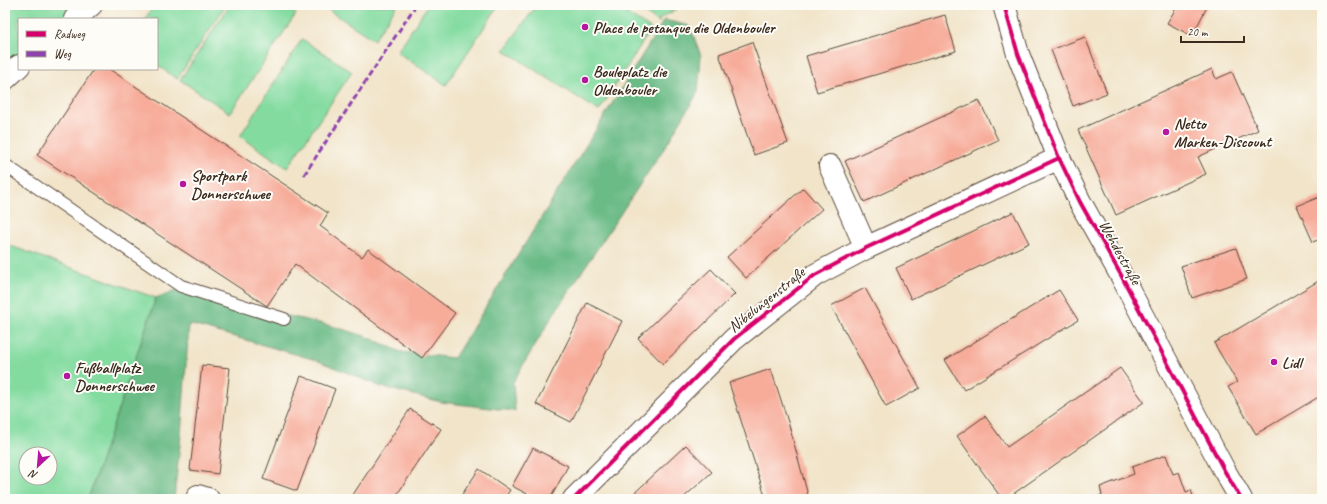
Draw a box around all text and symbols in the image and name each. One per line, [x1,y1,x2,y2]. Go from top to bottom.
legend [18,18,158,70]
place label: Place de petanque die Oldenbouler [593,18,777,38]
scale bar [1181,18,1244,44]
marker: Place de petanque die Oldenbouler [580,22,590,32]
text: 20 m [1187,24,1209,40]
text: Radweg [54,26,85,42]
text: Weg [54,46,72,62]
place label: Bouleplatz die Oldenbouler [593,62,668,100]
marker: Bouleplatz die Oldenbouler [580,75,590,85]
place label: Netto Marken-Discount [1174,114,1273,152]
marker: Netto Marken-Discount [1161,127,1171,137]
place label: Sportpark Donnerschwee [191,166,272,204]
marker: Sportpark Donnerschwee [178,179,188,189]
street label: Wehdestraße [1094,217,1147,290]
street label: Nibelungenstraße [724,261,811,337]
place label: Lidl [1282,353,1305,373]
marker: Lidl [1269,357,1279,367]
place label: Fußballplatz Donnerschwee [75,358,156,396]
marker: Fußballplatz Donnerschwee [62,371,72,381]
north arrow [18,446,58,486]
text: N [26,466,40,483]

